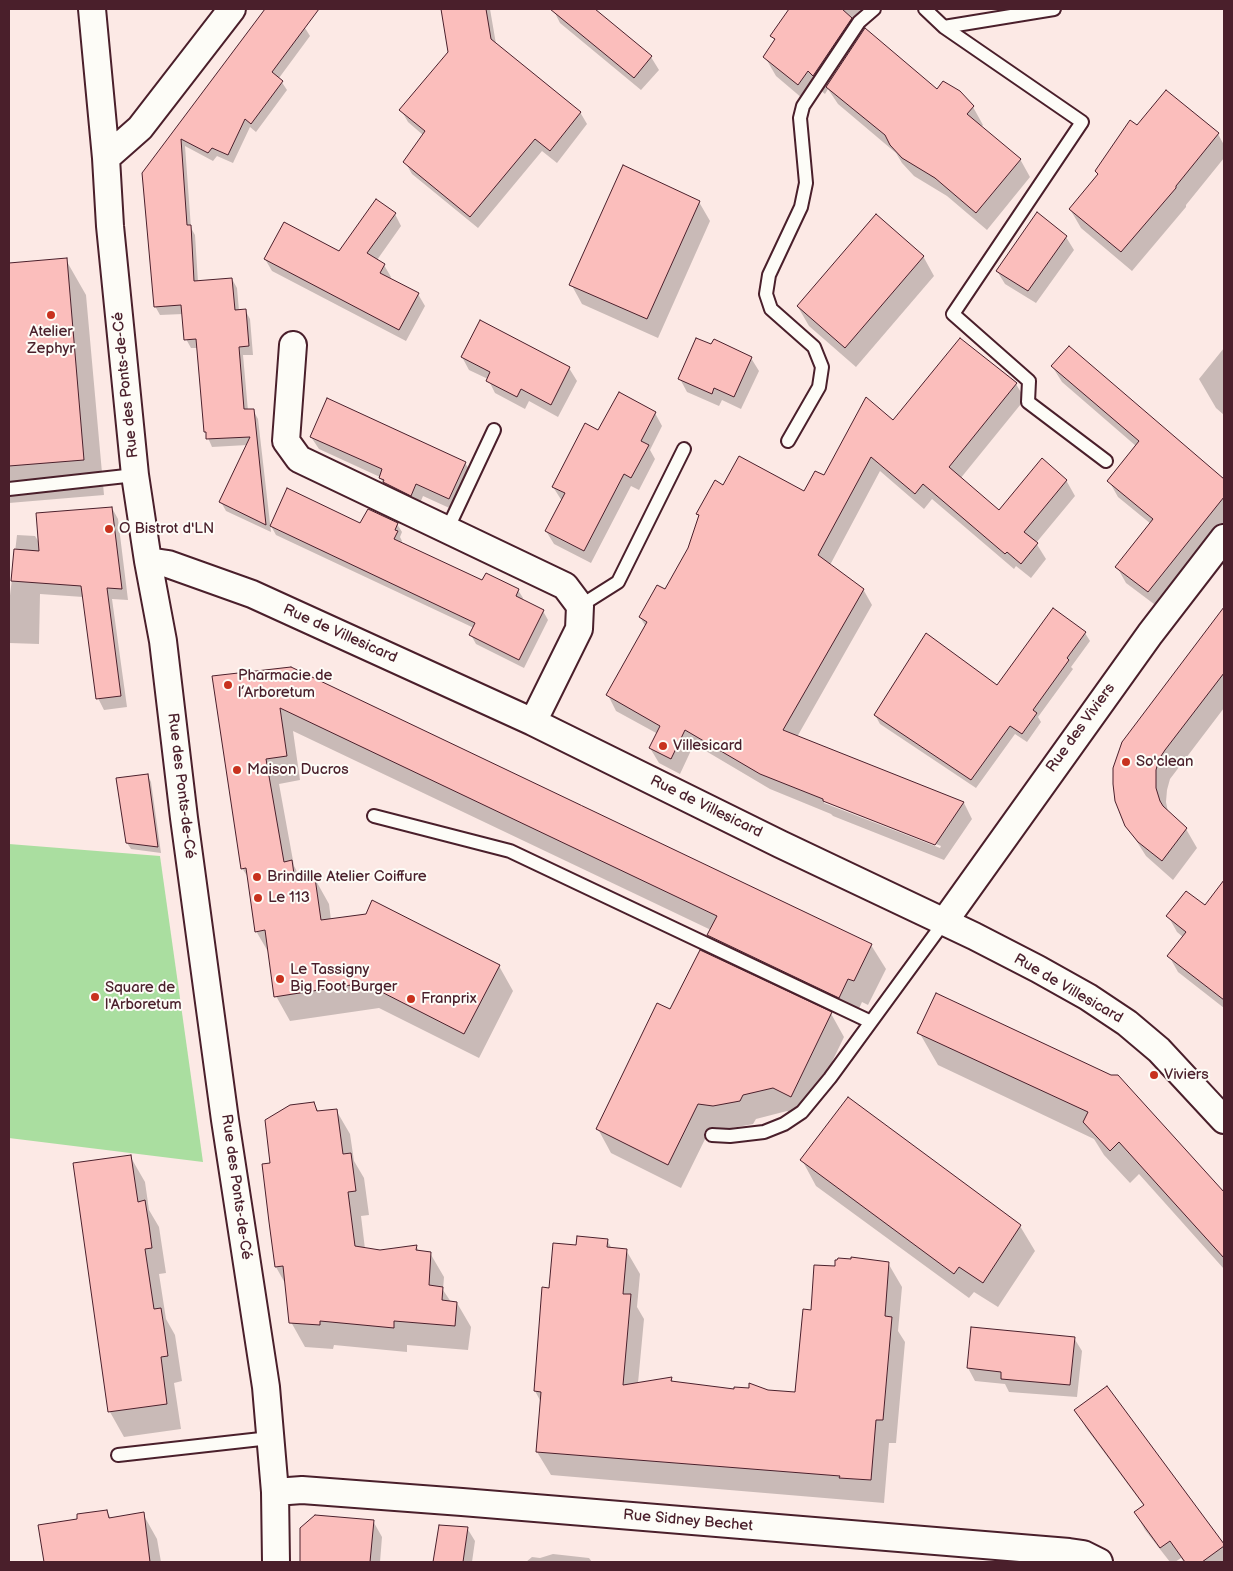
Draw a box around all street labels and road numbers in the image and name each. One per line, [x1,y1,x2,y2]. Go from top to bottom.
street label: Rue des Ponts-de-Cé [109,311,143,459]
street label: Rue de Villesicard [280,601,400,667]
street label: Rue des Viviers [1043,680,1119,776]
street label: Rue des Ponts-de-Cé [163,712,199,860]
street label: Rue de Villesicard [647,772,765,842]
street label: Rue de Villesicard [1010,950,1126,1028]
street label: Rue des Ponts-de-Cé [217,1113,255,1261]
street label: Rue Sidney Bechet [622,1506,754,1536]

